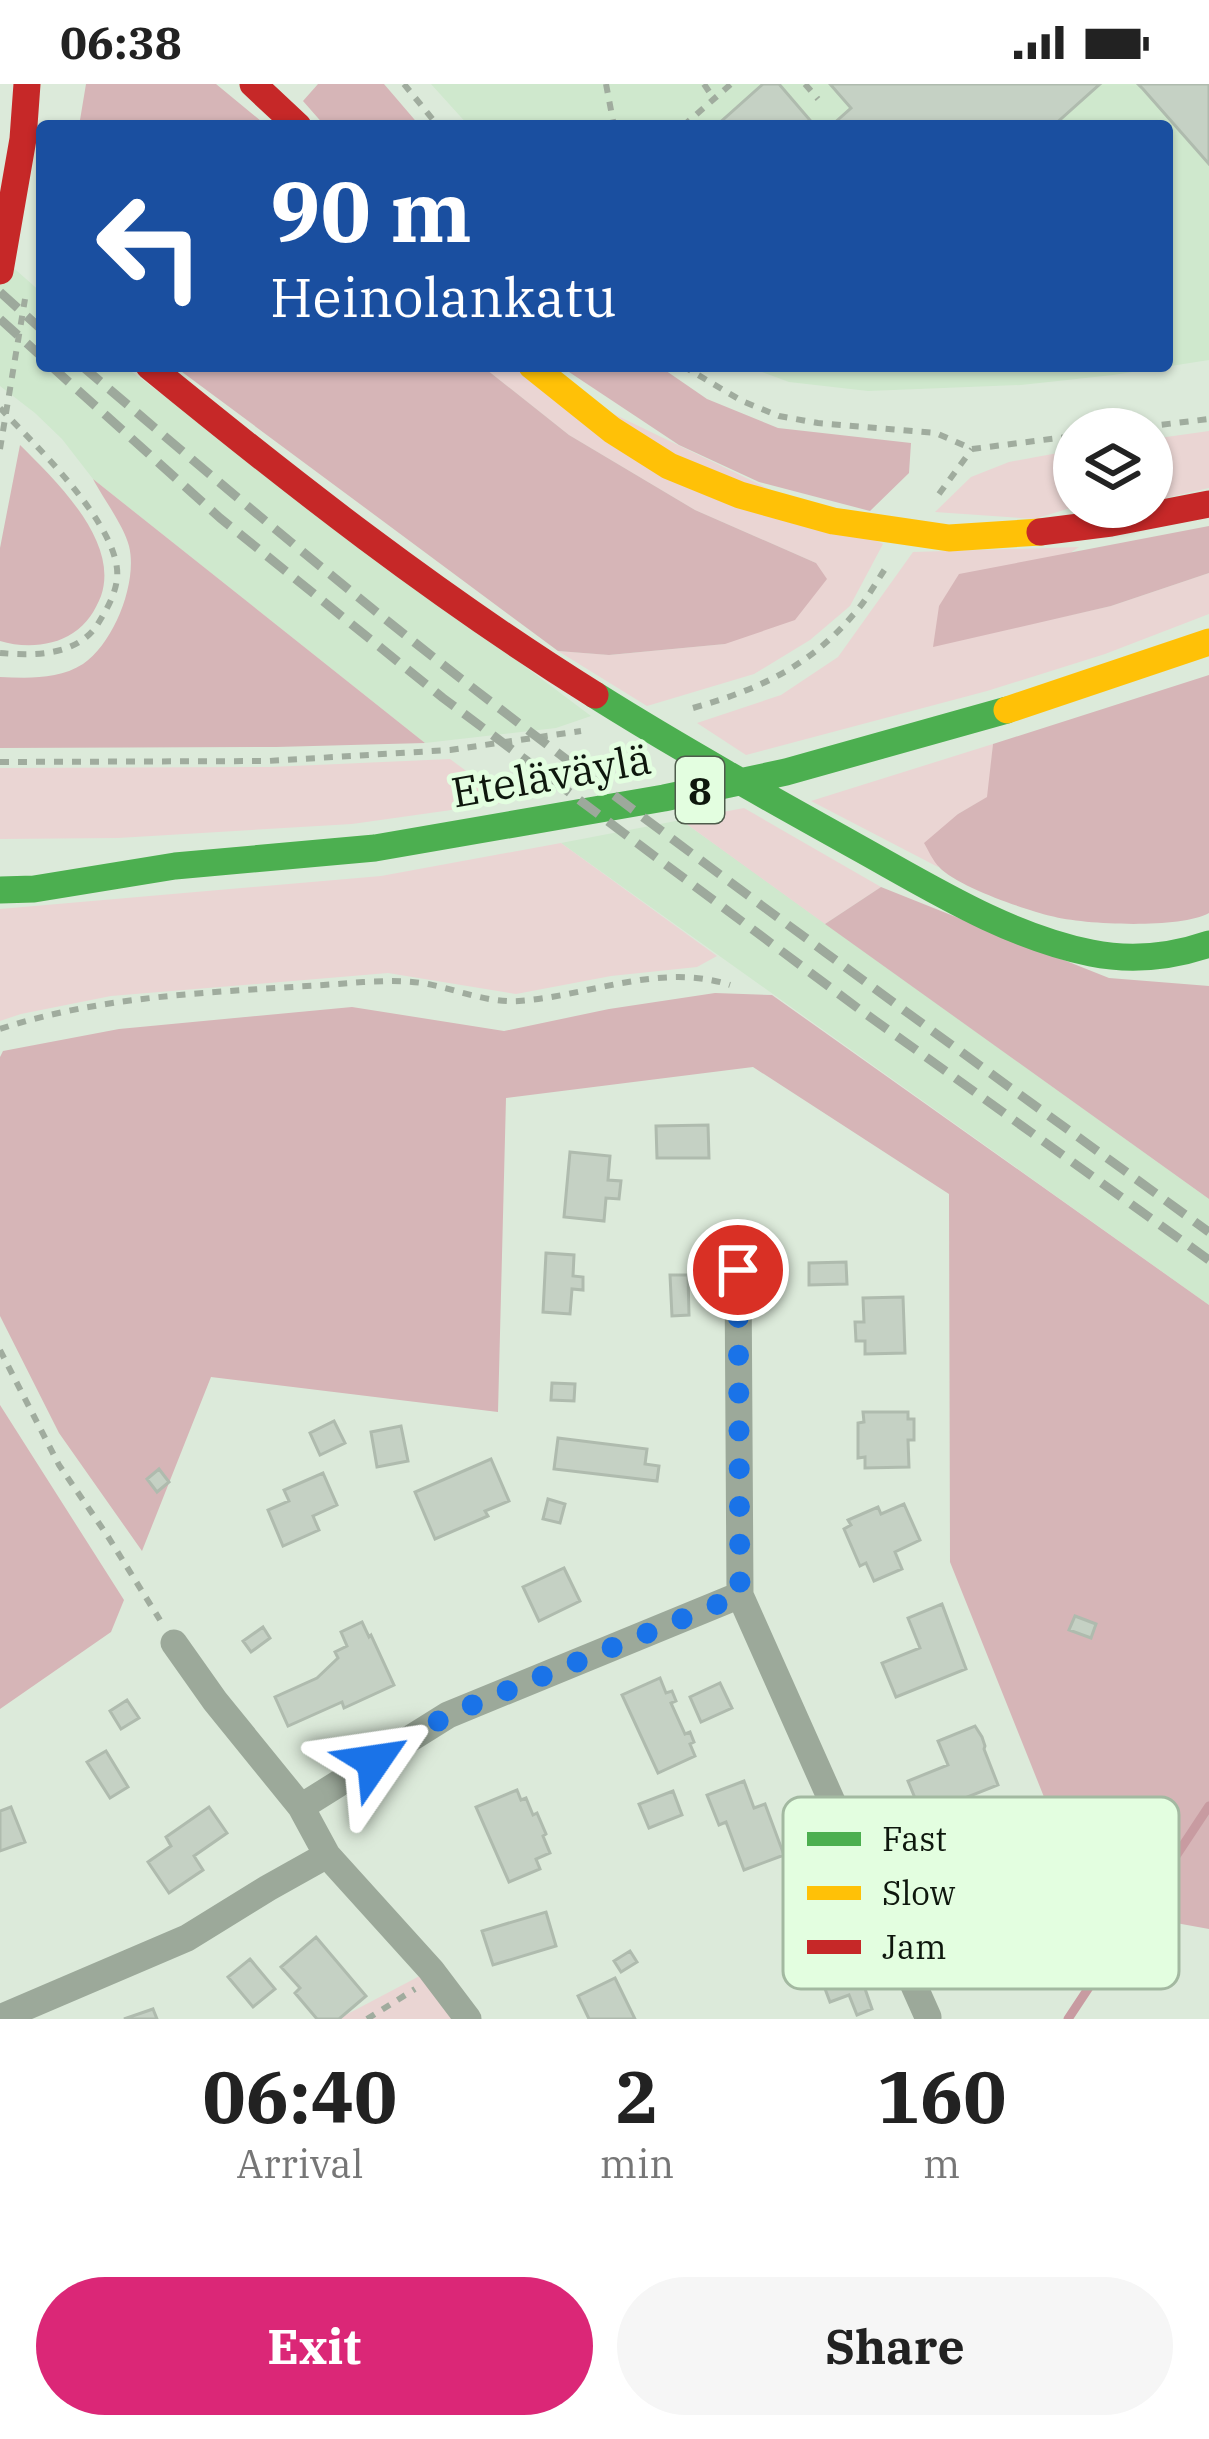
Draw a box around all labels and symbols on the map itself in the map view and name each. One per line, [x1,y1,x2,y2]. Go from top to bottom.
street label: Eteläväylä [447,730,655,820]
road number: 8 [676,757,724,823]
pin [687,1219,789,1321]
position arrow [311,1698,437,1824]
legend [783,1797,1179,1989]
text: Fast [882,1817,947,1860]
text: Slow [882,1871,956,1914]
text: Jam [882,1925,946,1968]

